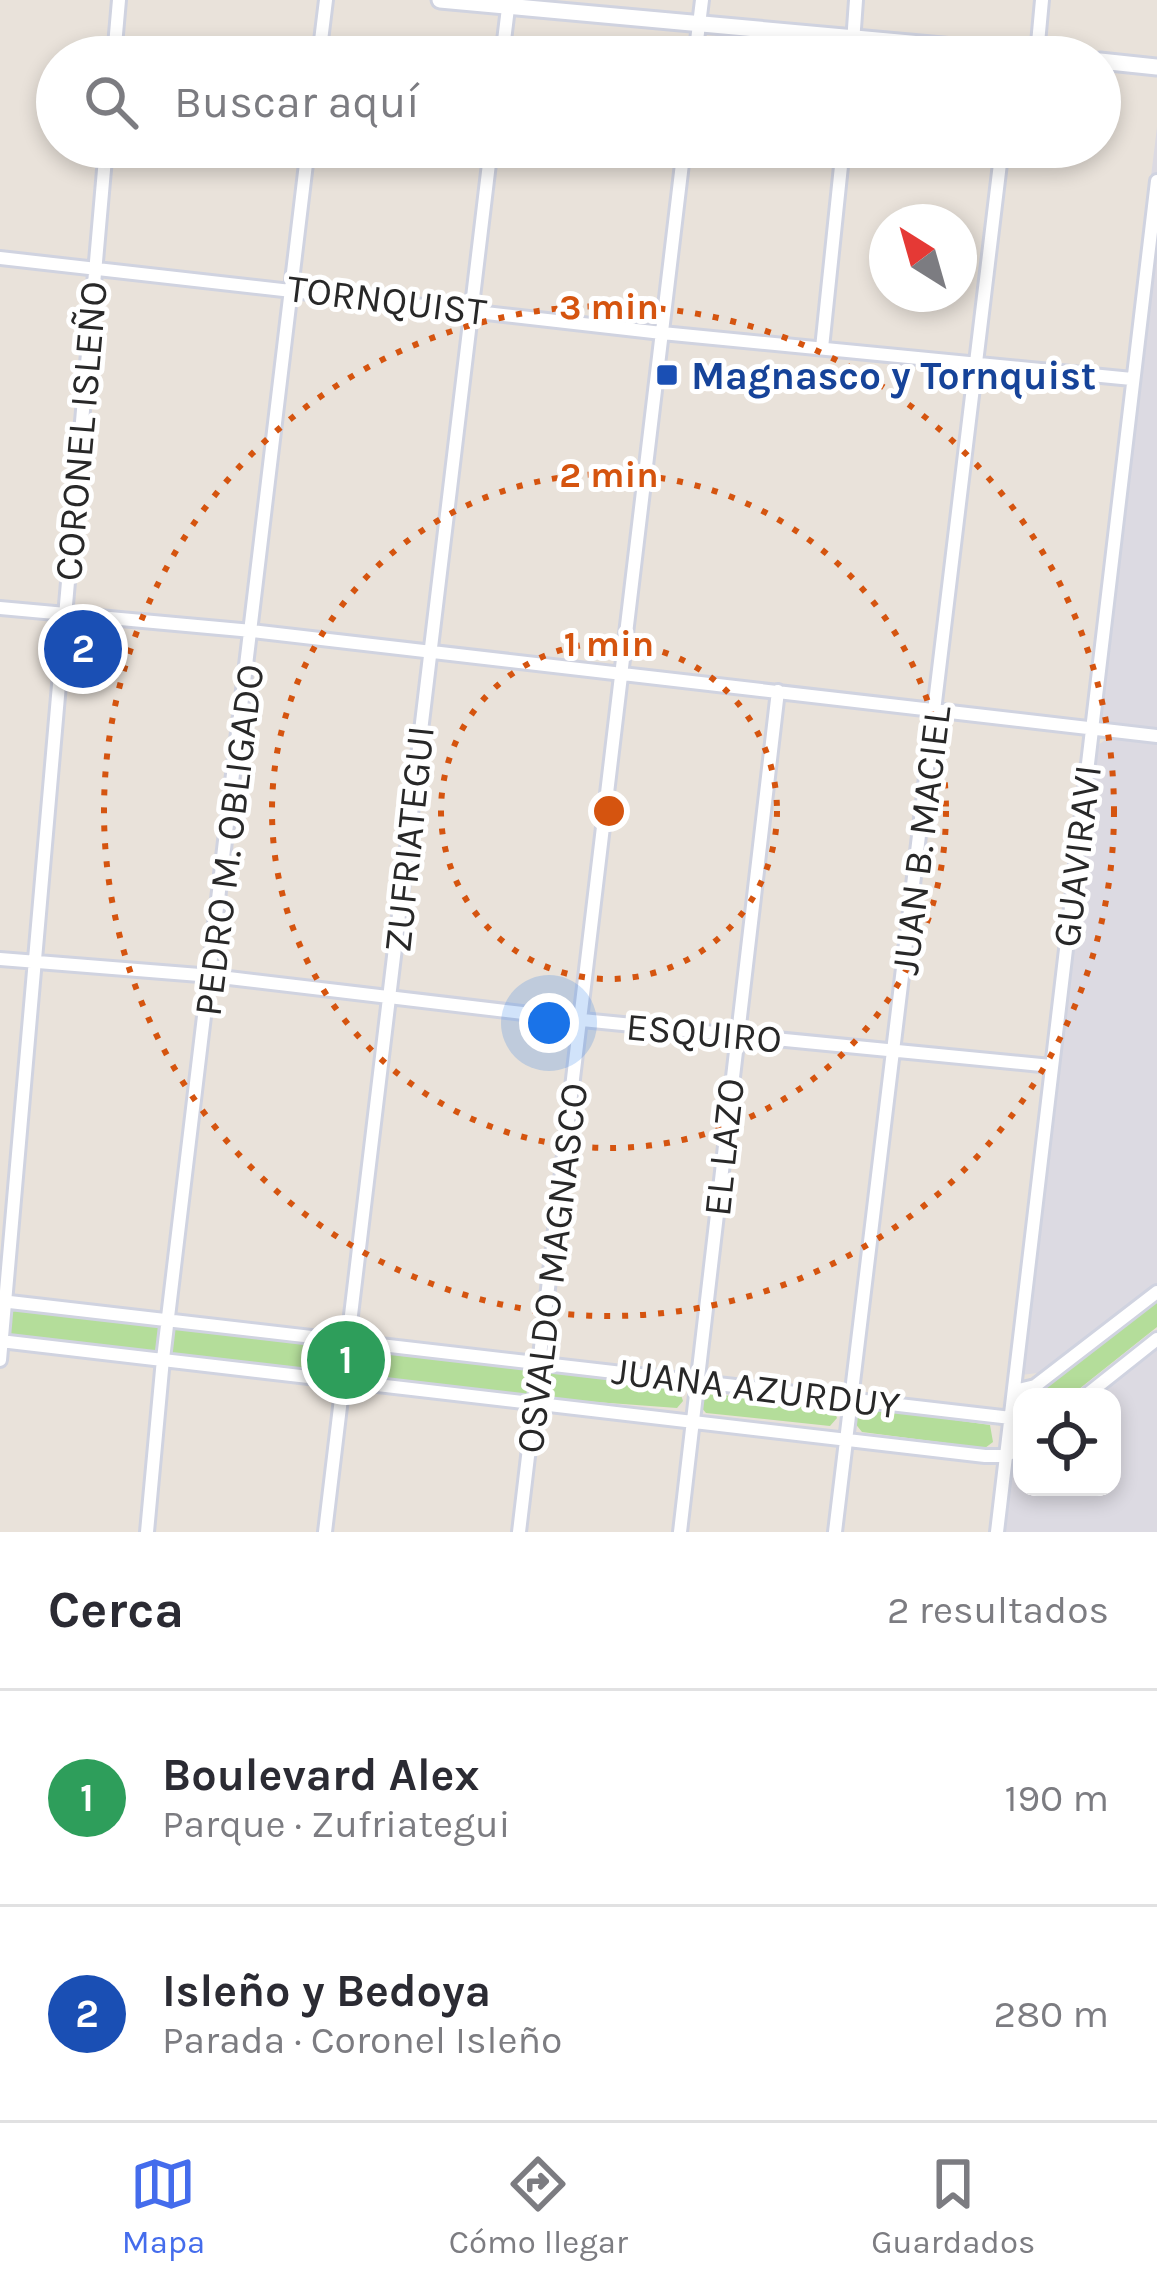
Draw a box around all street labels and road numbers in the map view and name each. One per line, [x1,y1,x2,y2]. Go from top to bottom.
street label: TORNQUIST [285,265,489,335]
street label: CORONEL ISLEÑO [45,279,117,583]
street label: PEDRO M. OBLIGADO [185,662,273,1019]
street label: JUAN B. MACIEL [882,703,960,977]
street label: ZUFRIATEGUI [374,724,444,955]
street label: GUAVIRAVI [1043,763,1111,950]
street label: ESQUIRO [624,1003,784,1063]
street label: EL LAZO [694,1076,754,1218]
street label: OSVALDO MAGNASCO [506,1080,598,1456]
street label: JUANA AZURDUY [609,1348,903,1429]

